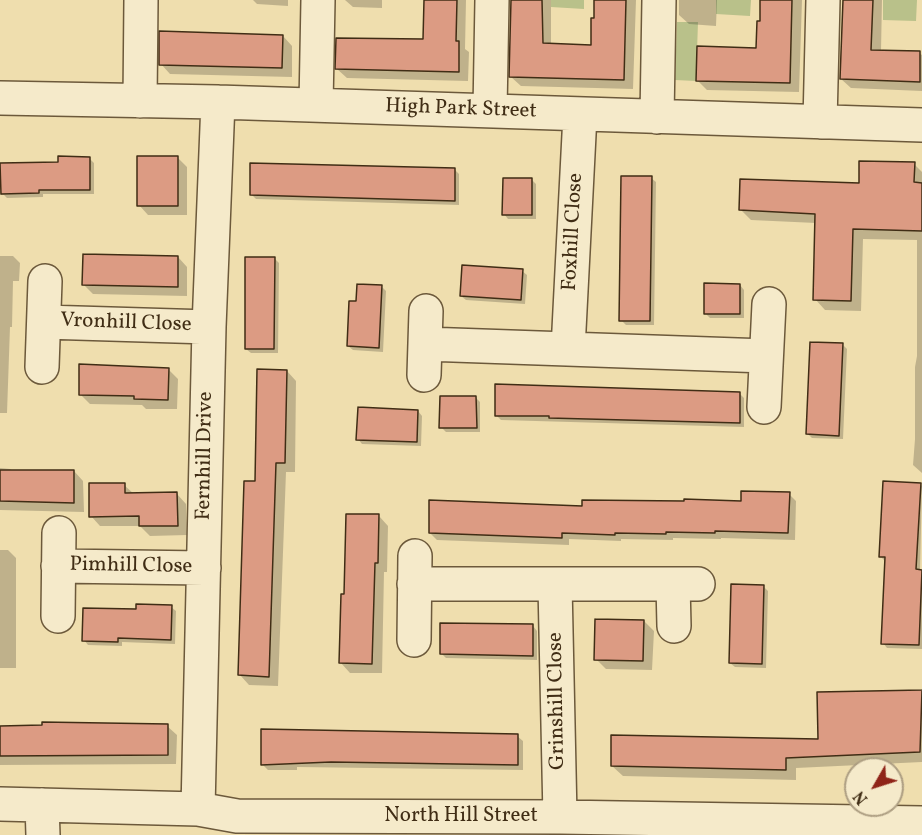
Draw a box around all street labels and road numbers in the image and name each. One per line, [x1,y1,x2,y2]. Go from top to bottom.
street label: High Park Street [385,95,537,125]
street label: Foxhill Close [558,172,590,292]
street label: Vronhill Close [60,309,192,339]
street label: Fernhill Drive [192,391,220,521]
street label: Pimhill Close [69,553,193,581]
street label: Grinshill Close [544,632,572,770]
street label: North Hill Street [384,804,538,830]

